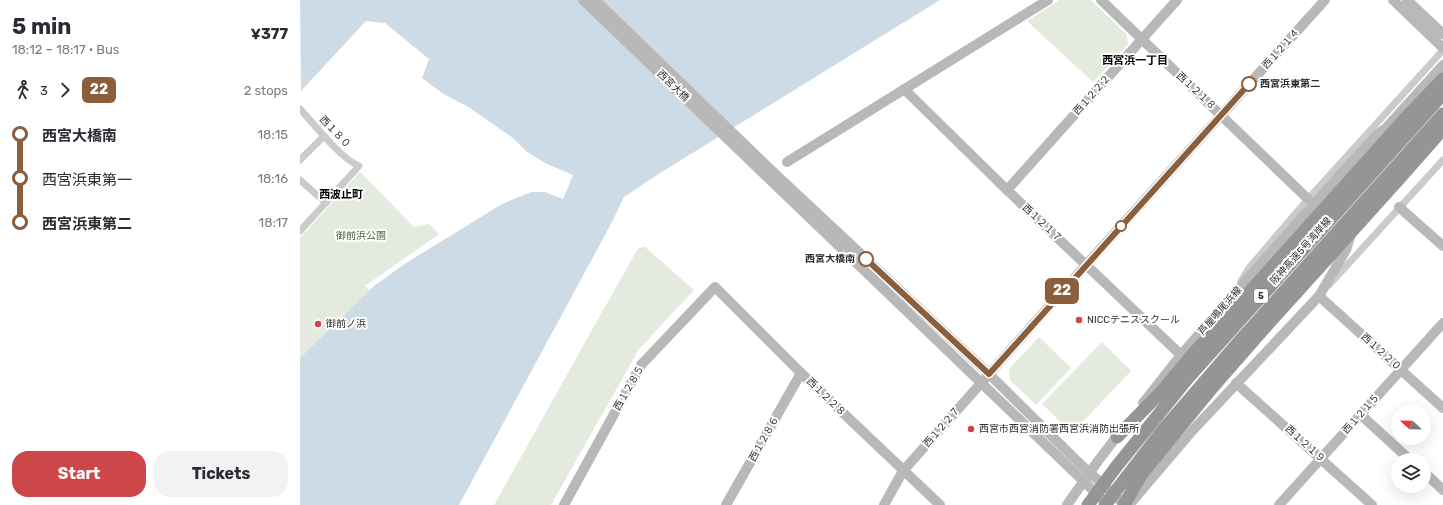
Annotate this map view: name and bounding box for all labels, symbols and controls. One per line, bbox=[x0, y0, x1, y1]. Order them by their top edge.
text: 5 min bbox=[12, 13, 72, 40]
text: ¥377 bbox=[251, 25, 288, 43]
street label: 西１２１４ bbox=[1260, 26, 1302, 72]
text: 18:12 – 18:17 · Bus bbox=[12, 42, 119, 57]
district label: 西宮浜一丁目 bbox=[1102, 54, 1168, 67]
street label: 西宮大橋 bbox=[654, 68, 692, 104]
street label: 西１２１８ bbox=[1174, 70, 1218, 112]
street label: 西１２２２ bbox=[1071, 72, 1113, 118]
marker: 西宮浜東第二 bbox=[1241, 76, 1257, 92]
place label: 西宮浜東第二 bbox=[1260, 78, 1320, 90]
icon: walk bbox=[12, 79, 34, 101]
icon: forward bbox=[54, 79, 76, 101]
text: 22 bbox=[90, 81, 108, 98]
text: 3 bbox=[40, 83, 48, 98]
text: 2 stops bbox=[244, 83, 288, 98]
street label: 西１８０ bbox=[317, 113, 353, 151]
text: 西宮大橋南 bbox=[42, 127, 117, 145]
text: 18:15 bbox=[258, 127, 288, 142]
text: 西宮浜東第一 bbox=[42, 171, 132, 189]
text: 18:16 bbox=[257, 171, 288, 186]
district label: 西波止町 bbox=[319, 188, 363, 201]
street label: 西１２１７ bbox=[1020, 202, 1064, 244]
text: 西宮浜東第二 bbox=[42, 215, 132, 233]
text: 18:17 bbox=[259, 215, 288, 230]
street label: 阪神高速5号湾岸線 bbox=[1268, 215, 1334, 287]
unlabelled marker bbox=[1115, 220, 1127, 232]
park label: 御前浜公園 bbox=[336, 230, 386, 242]
marker: 西宮大橋南 bbox=[858, 251, 874, 267]
place label: 西宮大橋南 bbox=[805, 253, 855, 265]
line badge: 22 bbox=[1044, 278, 1080, 304]
text: 22 bbox=[1053, 282, 1071, 299]
street label: 芦屋鳴尾浜線 bbox=[1196, 284, 1244, 338]
road number: 5 bbox=[1254, 289, 1268, 303]
place label: NICCテニススクール bbox=[1087, 314, 1180, 326]
marker: NICCテニススクール bbox=[1074, 315, 1084, 325]
place label: 御前ノ浜 bbox=[326, 318, 366, 330]
marker: 御前ノ浜 bbox=[313, 319, 323, 329]
street label: 西１２２０ bbox=[1358, 331, 1404, 373]
street label: 西１２８５ bbox=[611, 363, 647, 413]
street label: 西１２２８ bbox=[804, 375, 848, 419]
street label: 西１２１５ bbox=[1340, 391, 1382, 437]
street label: 西１２２７ bbox=[921, 404, 963, 450]
north arrow bbox=[1391, 405, 1431, 445]
map controls bbox=[1391, 405, 1431, 493]
street label: 西１２８６ bbox=[747, 414, 781, 464]
place label: 西宮市西宮消防署西宮浜消防出張所 bbox=[979, 423, 1139, 435]
street label: 西１２１９ bbox=[1282, 423, 1328, 465]
marker: 西宮市西宮消防署西宮浜消防出張所 bbox=[966, 424, 976, 434]
button: Start bbox=[12, 451, 146, 497]
button: Tickets bbox=[154, 451, 288, 497]
button: layers bbox=[1391, 453, 1431, 493]

